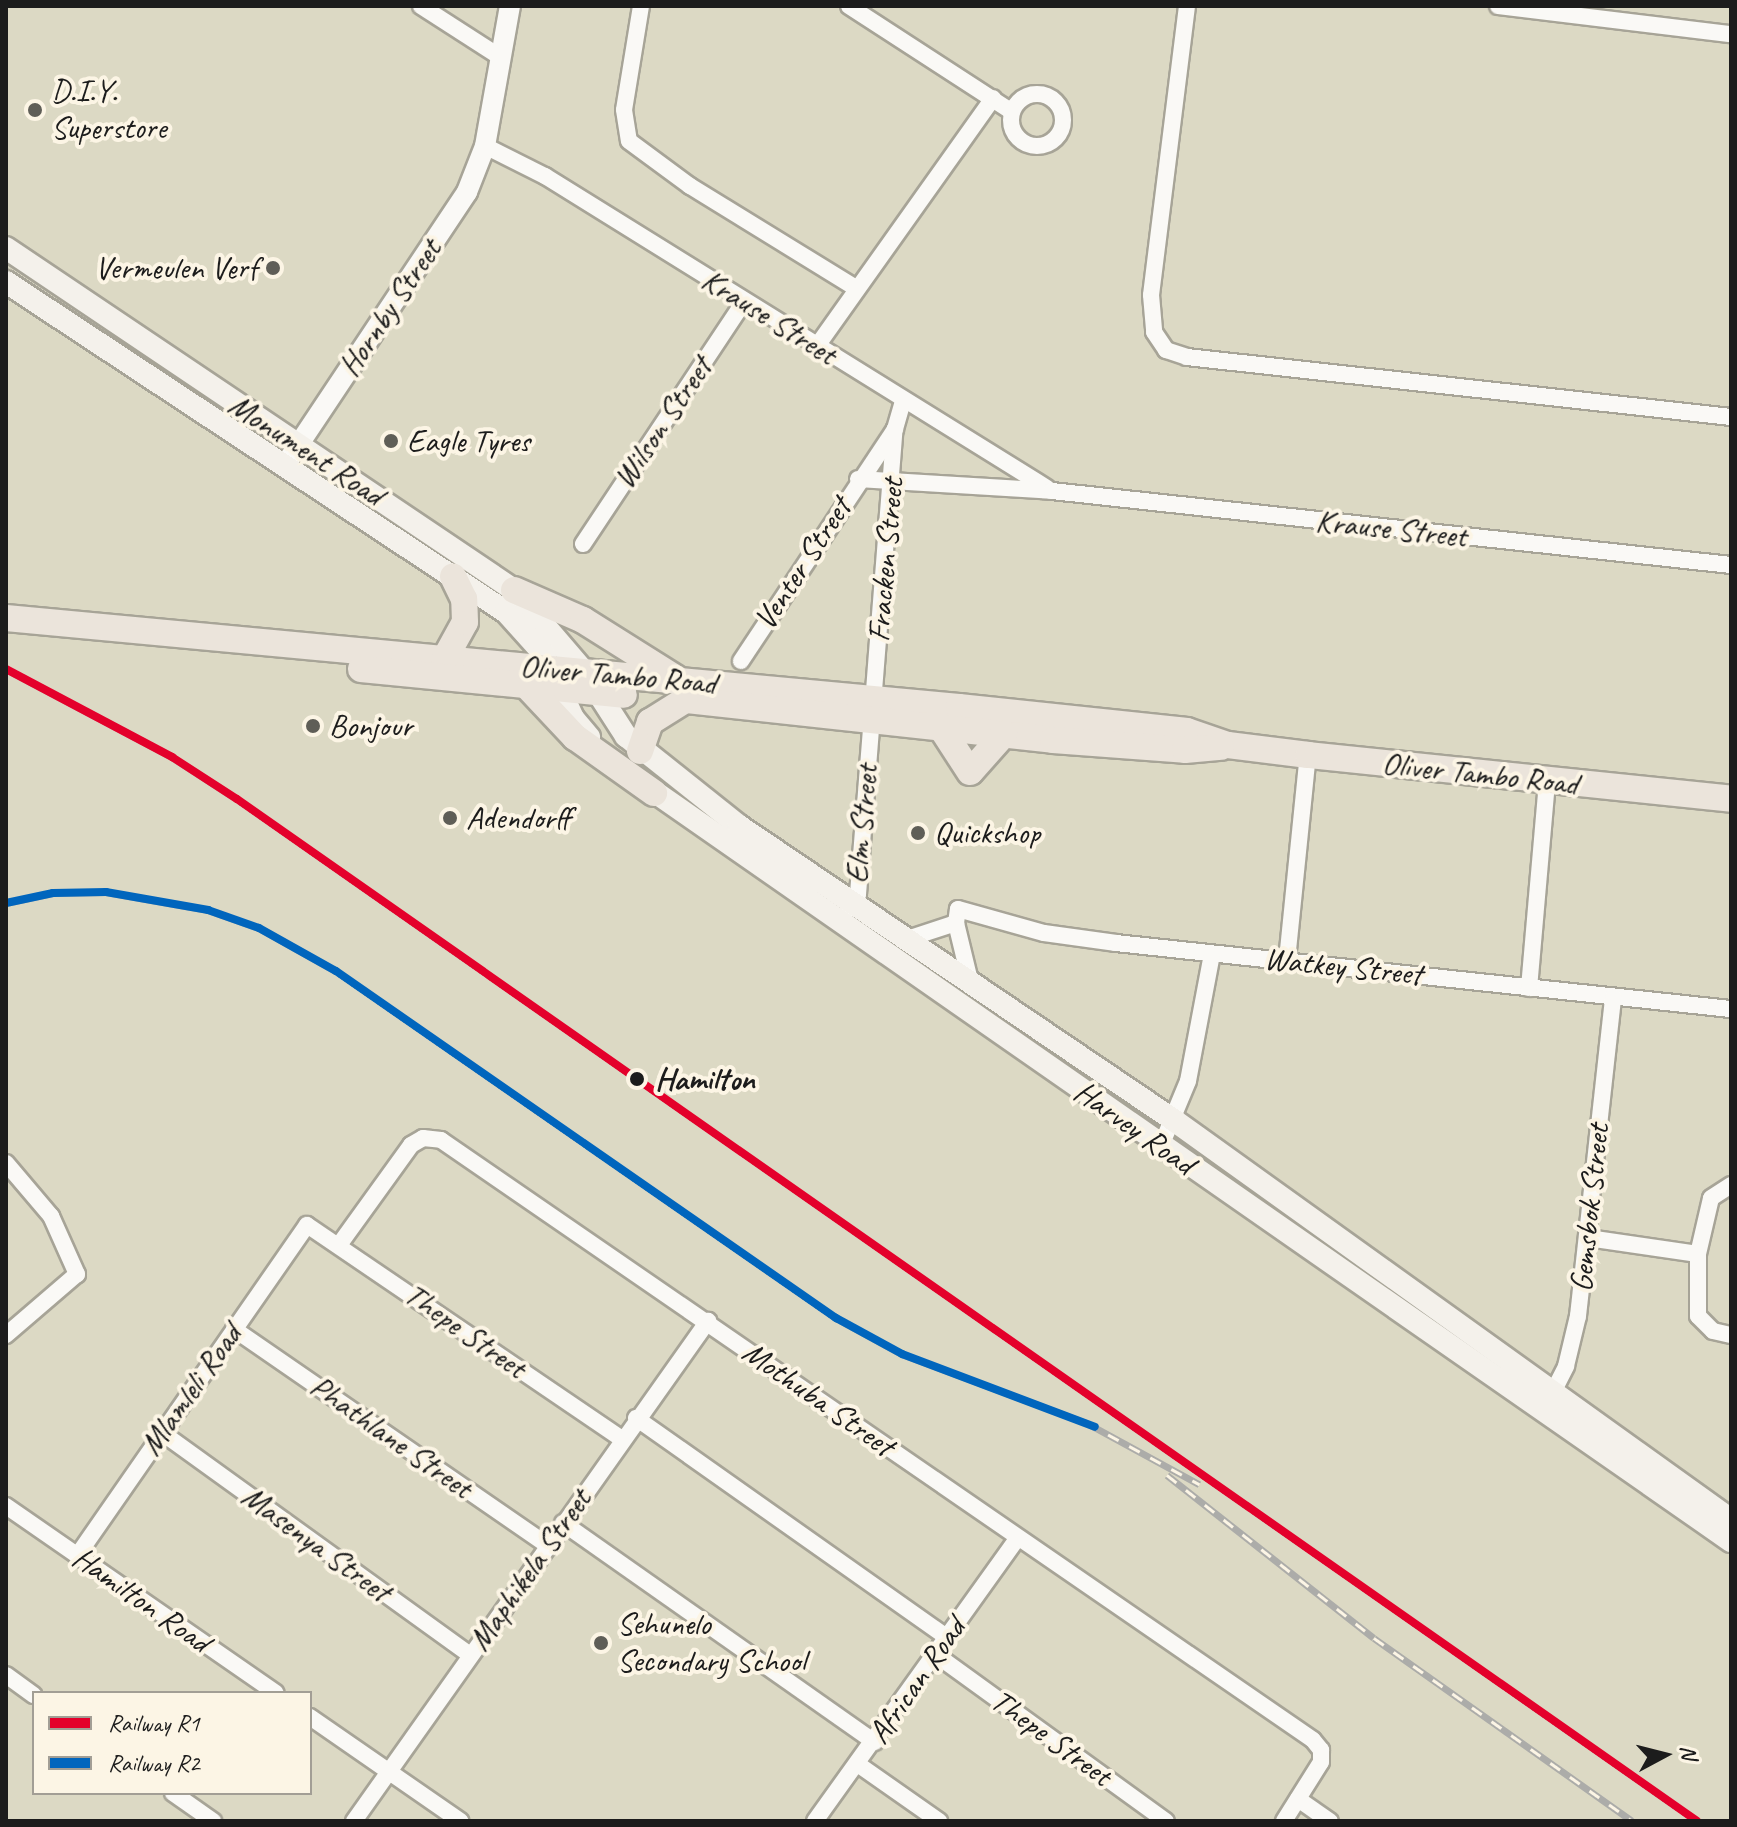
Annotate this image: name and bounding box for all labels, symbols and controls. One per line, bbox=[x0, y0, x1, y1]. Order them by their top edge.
place label: D.I.Y. Superstore bbox=[51, 73, 166, 148]
marker: D.I.Y. Superstore bbox=[26, 101, 44, 119]
street label: Hornby Street bbox=[330, 232, 450, 384]
place label: Vermeulen Verf bbox=[95, 249, 257, 287]
marker: Vermeulen Verf bbox=[264, 259, 282, 277]
street label: Krause Street bbox=[694, 260, 844, 374]
street label: Wilson Street bbox=[605, 350, 721, 496]
street label: Monument Road bbox=[221, 386, 391, 514]
place label: Eagle Tyres bbox=[407, 422, 530, 460]
marker: Eagle Tyres bbox=[382, 432, 400, 450]
street label: Fracken Street bbox=[860, 476, 912, 644]
street label: Venter Street bbox=[746, 491, 860, 637]
street label: Krause Street bbox=[1313, 502, 1469, 556]
street label: Oliver Tambo Road bbox=[518, 647, 718, 703]
place label: Bonjour bbox=[329, 707, 413, 745]
marker: Bonjour bbox=[304, 717, 322, 735]
street label: Oliver Tambo Road bbox=[1379, 745, 1581, 803]
street label: Elm Street bbox=[838, 763, 886, 885]
place label: Adendorff bbox=[466, 799, 571, 837]
marker: Adendorff bbox=[441, 809, 459, 827]
place label: Quickshop bbox=[934, 814, 1040, 852]
marker: Quickshop bbox=[909, 824, 927, 842]
street label: Watkey Street bbox=[1262, 940, 1424, 994]
place label: Hamilton bbox=[655, 1060, 755, 1098]
marker: Hamilton bbox=[626, 1068, 648, 1090]
street label: Harvey Road bbox=[1067, 1073, 1201, 1183]
street label: Gemsbok Street bbox=[1562, 1122, 1618, 1294]
street label: Thepe Street bbox=[396, 1275, 534, 1387]
street label: Mlamleli Road bbox=[132, 1317, 250, 1463]
street label: Mothuba Street bbox=[735, 1333, 901, 1465]
street label: Phathlane Street bbox=[302, 1367, 480, 1507]
street label: Masenya Street bbox=[234, 1477, 398, 1611]
street label: Maphikela Street bbox=[460, 1482, 600, 1658]
street label: Hamilton Road bbox=[65, 1539, 217, 1661]
place label: Sehunelo Secondary School bbox=[617, 1606, 804, 1681]
street label: African Road bbox=[860, 1611, 974, 1751]
marker: Sehunelo Secondary School bbox=[592, 1634, 610, 1652]
street label: Thepe Street bbox=[983, 1681, 1119, 1795]
legend bbox=[32, 1691, 312, 1795]
text: Railway R1 bbox=[108, 1708, 200, 1738]
north arrow bbox=[1625, 1715, 1705, 1795]
text: N bbox=[1674, 1744, 1704, 1761]
text: Railway R2 bbox=[108, 1748, 200, 1778]

